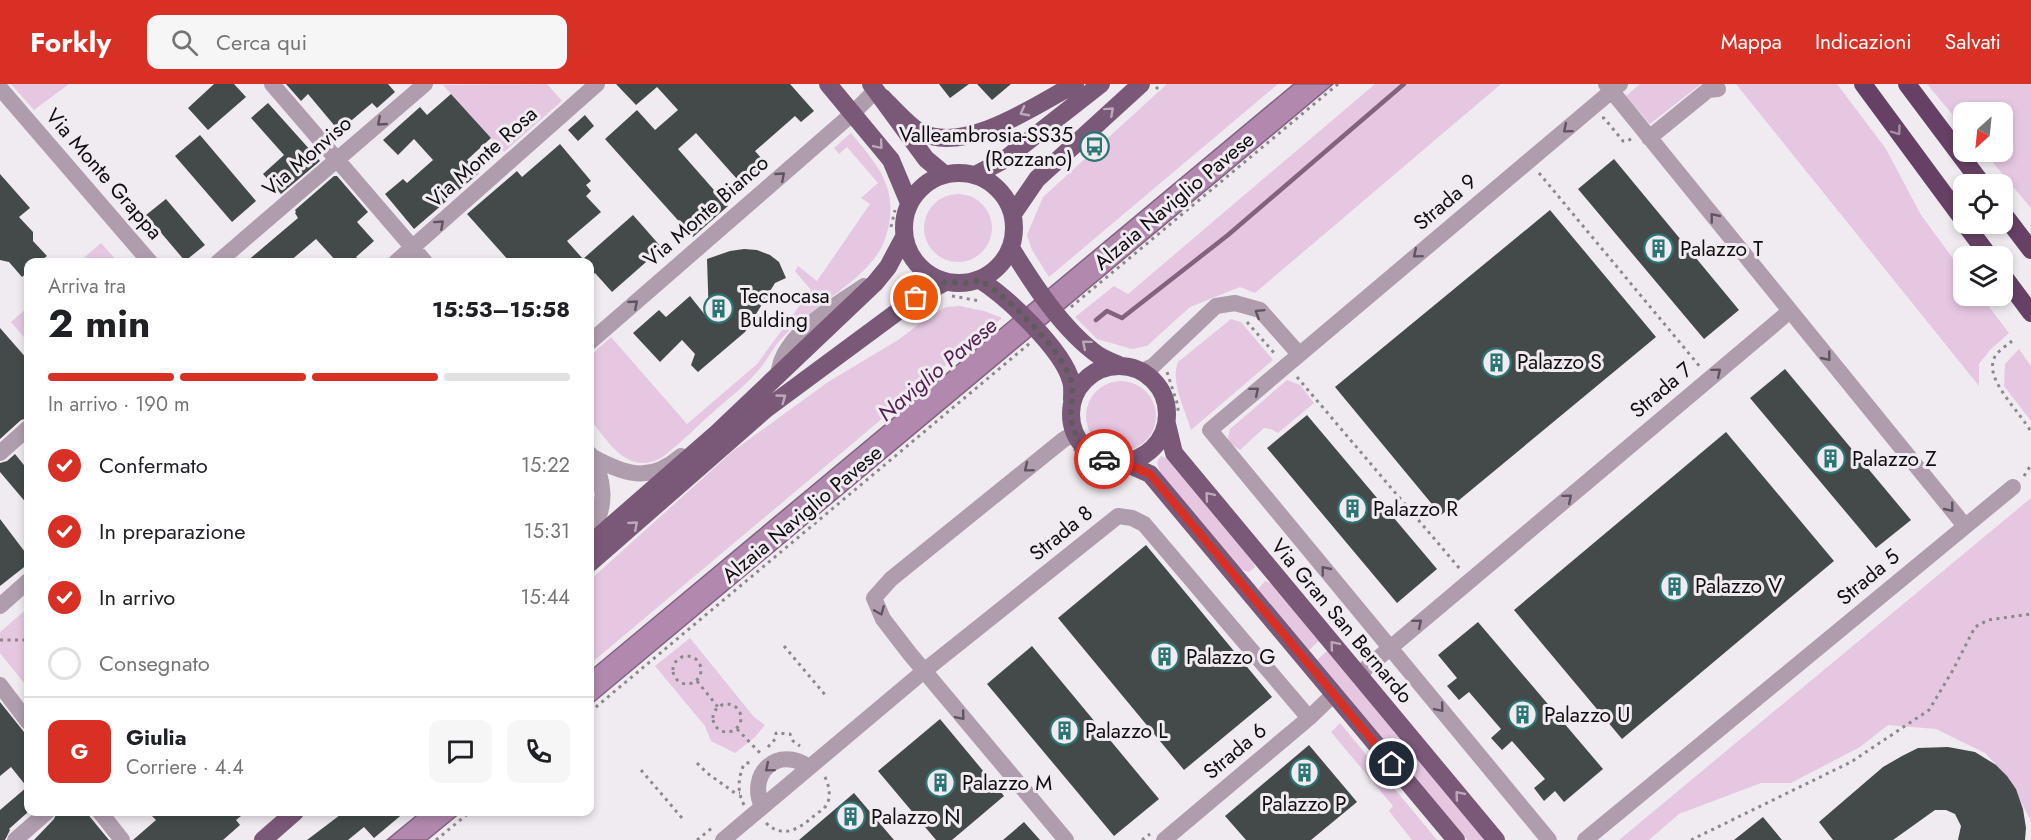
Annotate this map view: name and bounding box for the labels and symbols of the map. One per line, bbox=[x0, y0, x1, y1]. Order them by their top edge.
street label: Via Monte Rosa bbox=[420, 99, 544, 215]
street label: Via Monte Grappa bbox=[39, 102, 169, 246]
north arrow bbox=[1953, 102, 2013, 162]
one-way arrow bbox=[1019, 104, 1030, 116]
one-way arrow bbox=[1103, 107, 1114, 118]
street label: Via Monviso bbox=[256, 109, 358, 203]
one-way arrow bbox=[377, 115, 388, 126]
place label: Valleambrosia-SS35 (Rozzano) bbox=[899, 120, 1073, 174]
one-way arrow bbox=[1563, 122, 1574, 133]
street label: Alzaia Naviglio Pavese bbox=[1087, 125, 1261, 277]
one-way arrow bbox=[1890, 125, 1901, 136]
bus stop icon: Valleambrosia-SS35 (Rozzano) bbox=[1078, 131, 1110, 163]
one-way arrow bbox=[872, 138, 883, 149]
street label: Via Monte Bianco bbox=[637, 148, 775, 274]
street label: Strada 9 bbox=[1407, 167, 1483, 237]
one-way arrow bbox=[774, 172, 785, 183]
one-way arrow bbox=[1710, 213, 1721, 224]
one-way arrow bbox=[433, 220, 444, 231]
building icon: Palazzo T bbox=[1643, 233, 1675, 265]
place label: Palazzo T bbox=[1680, 234, 1763, 264]
one-way arrow bbox=[1413, 247, 1424, 258]
pin bbox=[890, 272, 941, 323]
place label: Tecnocasa Bulding bbox=[740, 281, 830, 335]
building icon: Tecnocasa Bulding bbox=[703, 292, 735, 324]
one-way arrow bbox=[627, 300, 638, 311]
water label: Naviglio Pavese bbox=[870, 309, 1004, 429]
one-way arrow bbox=[1254, 309, 1265, 320]
one-way arrow bbox=[1082, 340, 1093, 351]
building icon: Palazzo S bbox=[1480, 346, 1512, 378]
place label: Palazzo S bbox=[1517, 347, 1602, 377]
one-way arrow bbox=[1820, 350, 1831, 361]
street label: Strada 7 bbox=[1623, 355, 1699, 425]
one-way arrow bbox=[1710, 368, 1721, 379]
one-way arrow bbox=[1248, 388, 1259, 399]
one-way arrow bbox=[775, 394, 786, 405]
courier bbox=[1074, 429, 1134, 489]
street label: Alzaia Naviglio Pavese bbox=[715, 438, 889, 590]
building icon: Palazzo Z bbox=[1815, 443, 1847, 475]
place label: Palazzo Z bbox=[1852, 444, 1937, 474]
one-way arrow bbox=[1024, 461, 1035, 472]
one-way arrow bbox=[1205, 492, 1216, 503]
building icon: Palazzo R bbox=[1336, 493, 1368, 525]
place label: Palazzo R bbox=[1373, 494, 1458, 524]
one-way arrow bbox=[1561, 494, 1572, 505]
street label: Strada 8 bbox=[1023, 498, 1099, 568]
one-way arrow bbox=[1943, 501, 1954, 512]
one-way arrow bbox=[627, 521, 637, 532]
street label: Via Gran San Bernardo bbox=[1264, 532, 1420, 710]
street label: Strada 5 bbox=[1830, 542, 1906, 612]
one-way arrow bbox=[1322, 565, 1333, 576]
building icon: Palazzo V bbox=[1658, 570, 1690, 602]
place label: Palazzo V bbox=[1695, 571, 1782, 601]
one-way arrow bbox=[873, 605, 885, 616]
one-way arrow bbox=[1411, 619, 1422, 630]
building icon: Palazzo G bbox=[1149, 641, 1181, 673]
one-way arrow bbox=[1330, 641, 1341, 652]
place label: Palazzo G bbox=[1186, 642, 1276, 672]
building icon: Palazzo U bbox=[1507, 699, 1539, 731]
place label: Palazzo U bbox=[1544, 700, 1630, 730]
one-way arrow bbox=[1433, 702, 1444, 713]
one-way arrow bbox=[954, 709, 965, 720]
building icon: Palazzo L bbox=[1048, 715, 1080, 747]
place label: Palazzo L bbox=[1085, 716, 1168, 746]
street label: Strada 6 bbox=[1197, 716, 1273, 786]
pin bbox=[1366, 738, 1417, 789]
building icon: Palazzo P bbox=[1288, 757, 1320, 789]
one-way arrow bbox=[765, 760, 776, 771]
building icon: Palazzo M bbox=[925, 767, 957, 799]
place label: Palazzo M bbox=[962, 768, 1052, 798]
place label: Palazzo P bbox=[1262, 789, 1346, 819]
one-way arrow bbox=[1455, 791, 1466, 802]
building icon: Palazzo N bbox=[834, 801, 866, 833]
place label: Palazzo N bbox=[871, 802, 961, 832]

